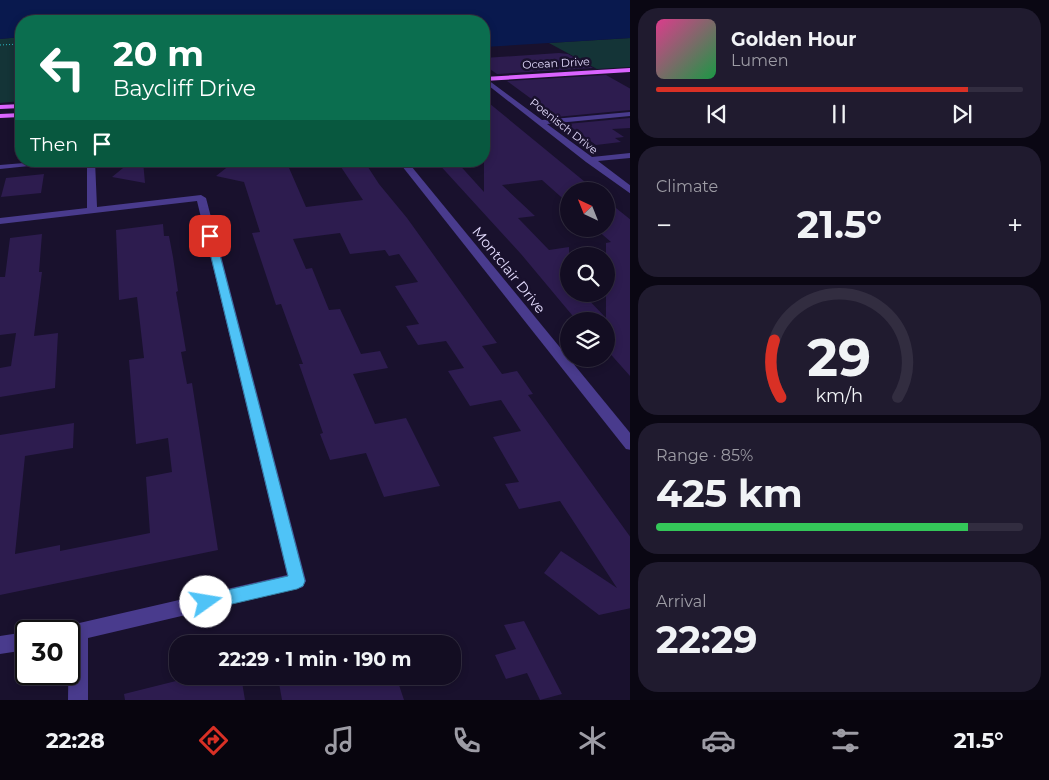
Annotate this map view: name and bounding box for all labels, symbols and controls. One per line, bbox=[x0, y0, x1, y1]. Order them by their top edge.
text: Golden Hour bbox=[731, 28, 857, 51]
text: 20 m bbox=[113, 32, 204, 75]
icon: left bbox=[30, 35, 95, 100]
text: Lumen bbox=[731, 51, 789, 70]
street label: Ocean Drive bbox=[522, 54, 590, 72]
text: Baycliff Drive bbox=[113, 75, 256, 102]
street label: Poenisch Drive bbox=[527, 95, 601, 157]
icon: previous bbox=[703, 100, 731, 128]
icon: pause bbox=[825, 100, 853, 128]
icon: next bbox=[948, 100, 976, 128]
icon: arrive bbox=[88, 130, 116, 158]
text: Then bbox=[30, 133, 78, 156]
text: Climate bbox=[656, 177, 718, 196]
north arrow bbox=[560, 182, 615, 238]
map controls bbox=[560, 182, 615, 367]
text: 21.5° bbox=[797, 201, 882, 248]
text: − bbox=[656, 208, 672, 242]
text: + bbox=[1007, 208, 1023, 242]
pin bbox=[189, 215, 231, 257]
icon: arrive bbox=[196, 222, 224, 250]
street label: Montclair Drive bbox=[468, 223, 550, 317]
button: search bbox=[560, 247, 615, 302]
button: layers bbox=[560, 312, 615, 367]
text: 29 bbox=[808, 326, 871, 389]
text: km/h bbox=[816, 385, 863, 406]
text: Range · 85% bbox=[656, 446, 753, 465]
text: 425 km bbox=[656, 470, 803, 517]
position arrow bbox=[179, 575, 231, 627]
text: Arrival bbox=[656, 592, 706, 611]
text: 22:29 bbox=[656, 616, 757, 663]
speed limit sign: 30 bbox=[15, 620, 80, 685]
text: 22:29 · 1 min · 190 m bbox=[218, 648, 412, 671]
icon: directions bbox=[196, 723, 231, 758]
icon: music bbox=[322, 723, 357, 758]
icon: phone bbox=[449, 723, 484, 758]
icon: climate bbox=[575, 723, 610, 758]
icon: car bbox=[701, 723, 736, 758]
icon: filters bbox=[828, 723, 863, 758]
text: 22:28 bbox=[46, 727, 105, 754]
text: 21.5° bbox=[954, 727, 1003, 754]

